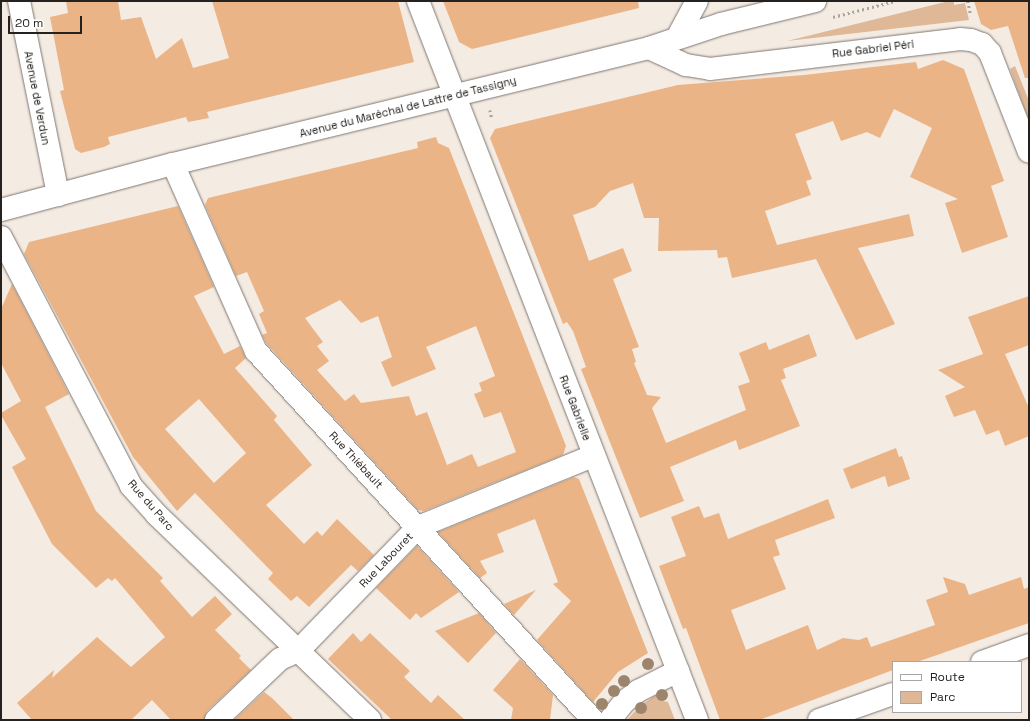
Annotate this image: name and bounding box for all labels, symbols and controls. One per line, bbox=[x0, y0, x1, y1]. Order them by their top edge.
scale bar bbox=[10, 8, 84, 34]
text: 20 m bbox=[15, 15, 43, 31]
street label: Rue Gabriel Péri bbox=[831, 37, 915, 61]
street label: Avenue de Verdun bbox=[21, 50, 53, 146]
street label: Avenue du Maréchal de Lattre de Tassigny bbox=[298, 74, 518, 140]
street label: Rue Gabrielle bbox=[556, 373, 594, 443]
street label: Rue Thiébault bbox=[326, 429, 386, 491]
street label: Rue du Parc bbox=[125, 477, 177, 533]
street label: Rue Labouret bbox=[357, 530, 415, 590]
legend bbox=[892, 661, 1022, 713]
text: Route bbox=[930, 669, 965, 685]
text: Parc bbox=[930, 689, 955, 705]

